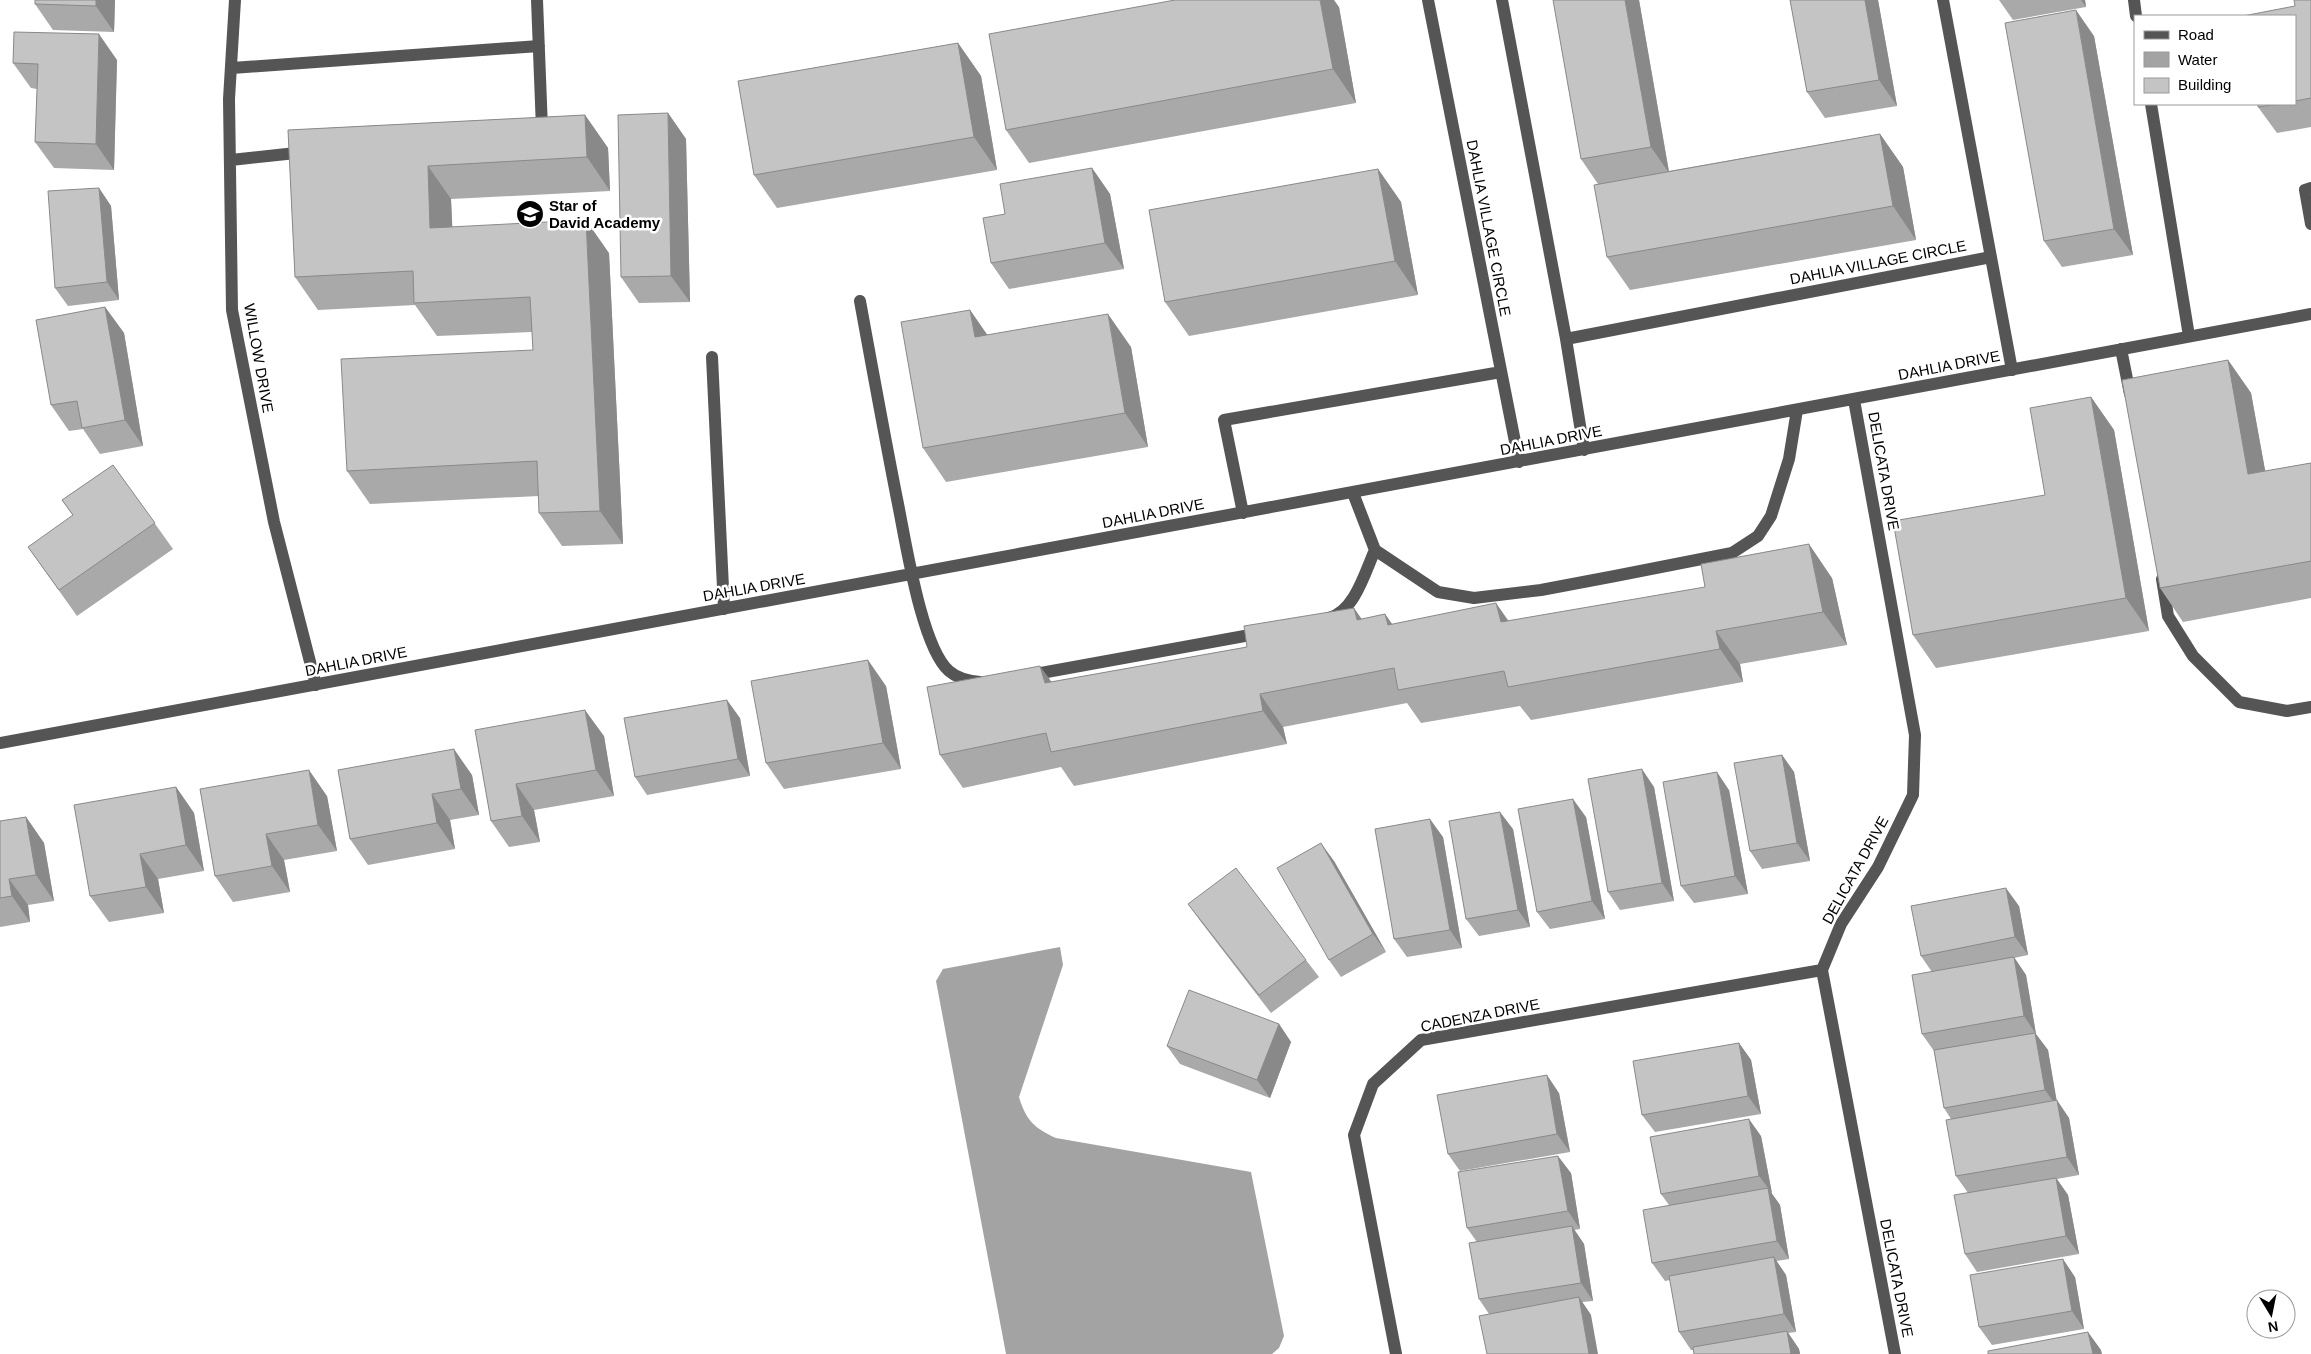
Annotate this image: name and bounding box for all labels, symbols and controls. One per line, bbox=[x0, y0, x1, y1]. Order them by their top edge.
legend bbox=[2134, 15, 2296, 105]
text: Road bbox=[2178, 26, 2214, 43]
text: Water bbox=[2178, 51, 2217, 68]
text: Building bbox=[2178, 76, 2231, 93]
street label: DAHLIA VILLAGE CIRCLE bbox=[1464, 138, 1514, 318]
place label: Star of David Academy bbox=[549, 197, 661, 231]
school or university icon: Star of David Academy bbox=[515, 199, 545, 229]
street label: DAHLIA VILLAGE CIRCLE bbox=[1788, 237, 1968, 287]
street label: WILLOW DRIVE bbox=[241, 302, 277, 414]
street label: DAHLIA DRIVE bbox=[1897, 347, 2001, 383]
street label: DELICATA DRIVE bbox=[1865, 410, 1903, 532]
street label: DAHLIA DRIVE bbox=[1499, 422, 1603, 458]
street label: DAHLIA DRIVE bbox=[1101, 495, 1205, 531]
street label: DAHLIA DRIVE bbox=[702, 570, 806, 604]
street label: DAHLIA DRIVE bbox=[304, 643, 408, 679]
street label: DELICATA DRIVE bbox=[1818, 813, 1892, 927]
street label: CADENZA DRIVE bbox=[1419, 995, 1541, 1035]
street label: DELICATA DRIVE bbox=[1877, 1217, 1917, 1339]
north arrow bbox=[2246, 1289, 2296, 1339]
text: N bbox=[2267, 1318, 2280, 1336]

